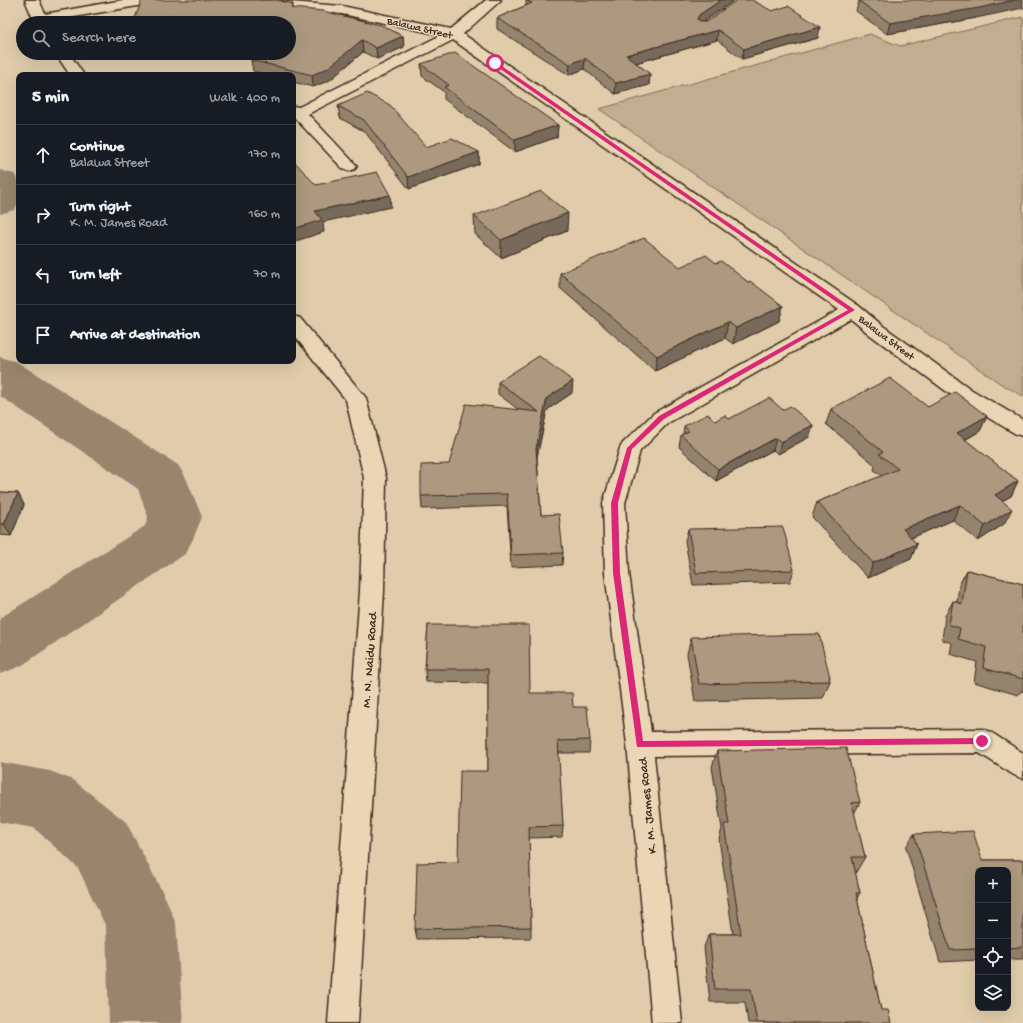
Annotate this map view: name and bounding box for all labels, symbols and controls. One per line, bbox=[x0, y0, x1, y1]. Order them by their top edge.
street label: Balawa Street bbox=[385, 15, 455, 43]
search box bbox=[16, 16, 296, 60]
icon: search bbox=[30, 27, 52, 49]
text: Search here bbox=[62, 29, 136, 47]
route start bbox=[486, 54, 504, 72]
text: 5 min bbox=[32, 88, 69, 108]
text: Walk · 400 m bbox=[210, 91, 280, 106]
text: Continue bbox=[70, 138, 124, 156]
icon: ahead bbox=[32, 144, 54, 166]
text: 170 m bbox=[248, 147, 280, 162]
text: Balawa Street bbox=[70, 156, 149, 171]
text: Turn right bbox=[70, 198, 130, 216]
icon: right bbox=[32, 204, 54, 226]
text: 160 m bbox=[248, 207, 280, 222]
text: K. M. James Road bbox=[70, 216, 167, 231]
icon: left bbox=[32, 264, 54, 286]
text: Turn left bbox=[70, 266, 121, 284]
text: 70 m bbox=[254, 267, 280, 282]
street label: Balawa Street bbox=[855, 313, 917, 364]
icon: arrive bbox=[32, 324, 54, 346]
text: Arrive at destination bbox=[70, 326, 200, 344]
street label: M. N. Naidu Road bbox=[360, 611, 381, 708]
route end bbox=[973, 732, 991, 750]
street label: K. M. James Road bbox=[636, 755, 661, 855]
map controls bbox=[975, 867, 1011, 1011]
button: + bbox=[975, 867, 1011, 903]
button: − bbox=[975, 903, 1011, 939]
button: locate bbox=[975, 939, 1011, 975]
button: layers bbox=[975, 975, 1011, 1011]

